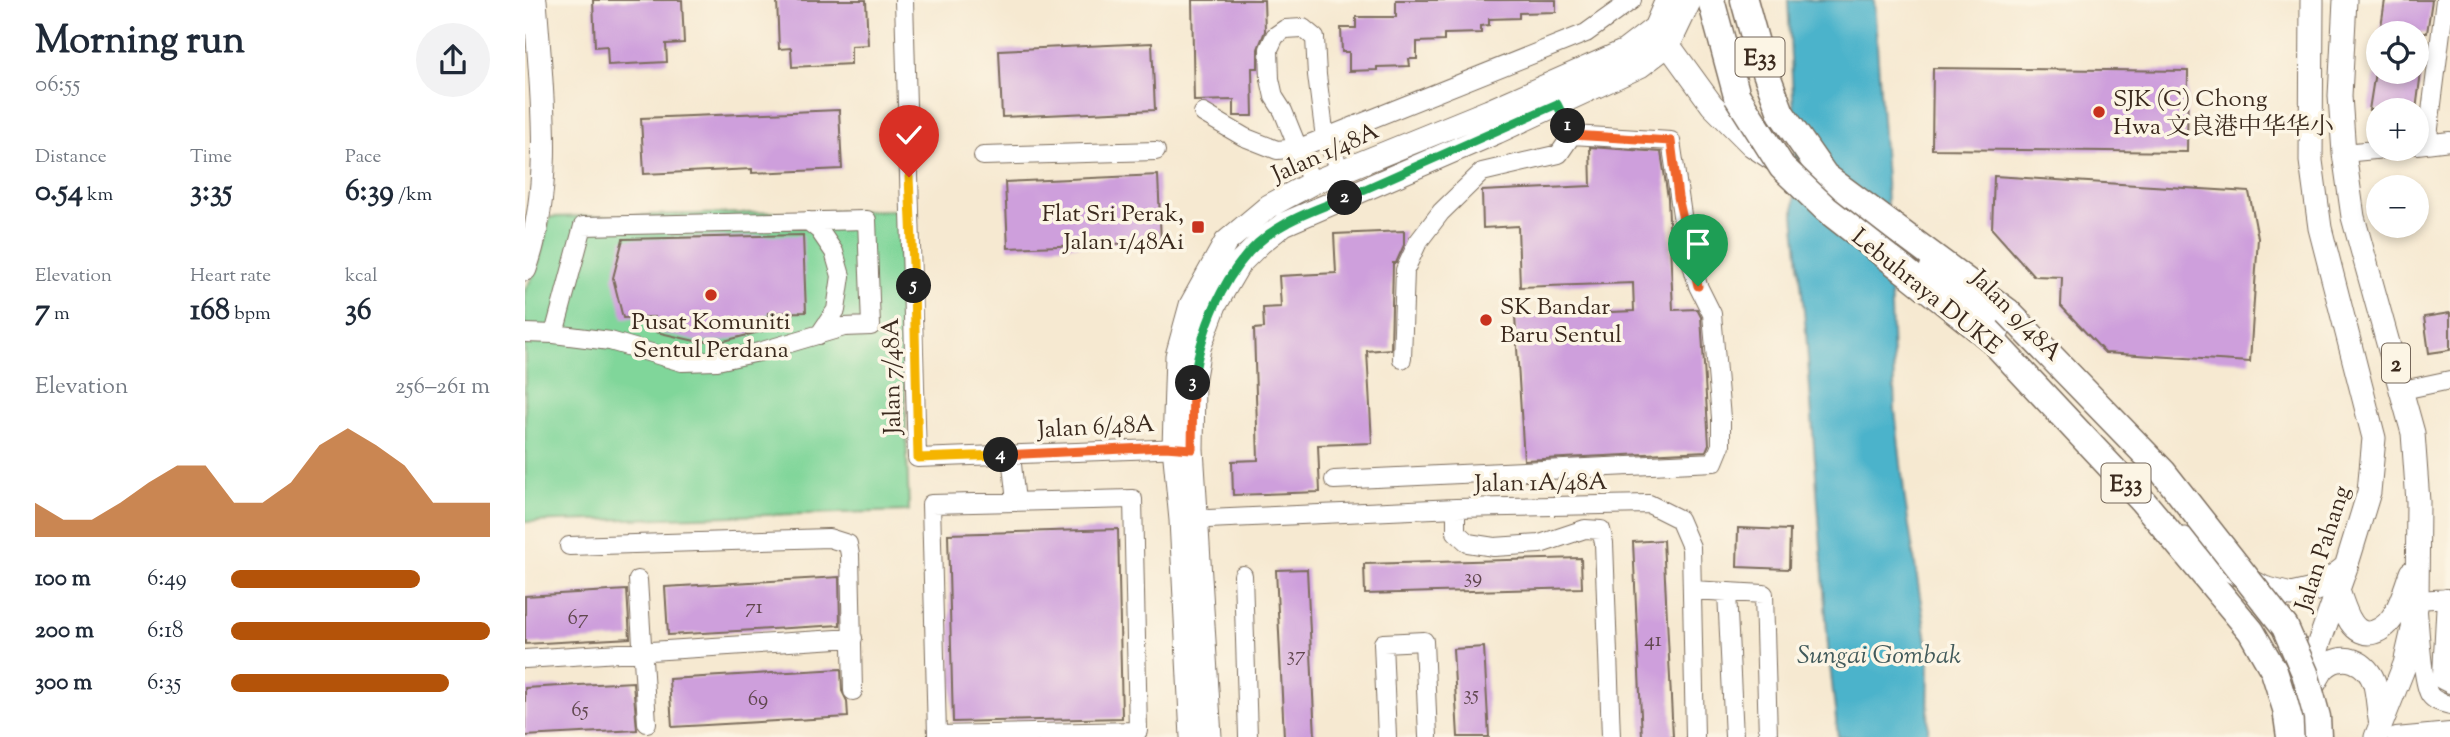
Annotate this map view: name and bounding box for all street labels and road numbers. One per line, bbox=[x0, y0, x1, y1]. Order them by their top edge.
road number: E33 bbox=[1735, 38, 1785, 76]
street label: Jalan 1/48A bbox=[1265, 115, 1385, 193]
street label: Lebuhraya DUKE bbox=[1843, 221, 2009, 364]
street label: Jalan 9/48A bbox=[1961, 262, 2069, 370]
street label: Jalan 7/48A bbox=[875, 317, 911, 437]
road number: 2 bbox=[2382, 344, 2410, 382]
street label: Jalan 6/48A bbox=[1035, 408, 1156, 448]
road number: E33 bbox=[2101, 463, 2151, 503]
street label: Jalan 1A/48A bbox=[1472, 466, 1608, 502]
street label: Jalan Pahang bbox=[2287, 481, 2360, 618]

